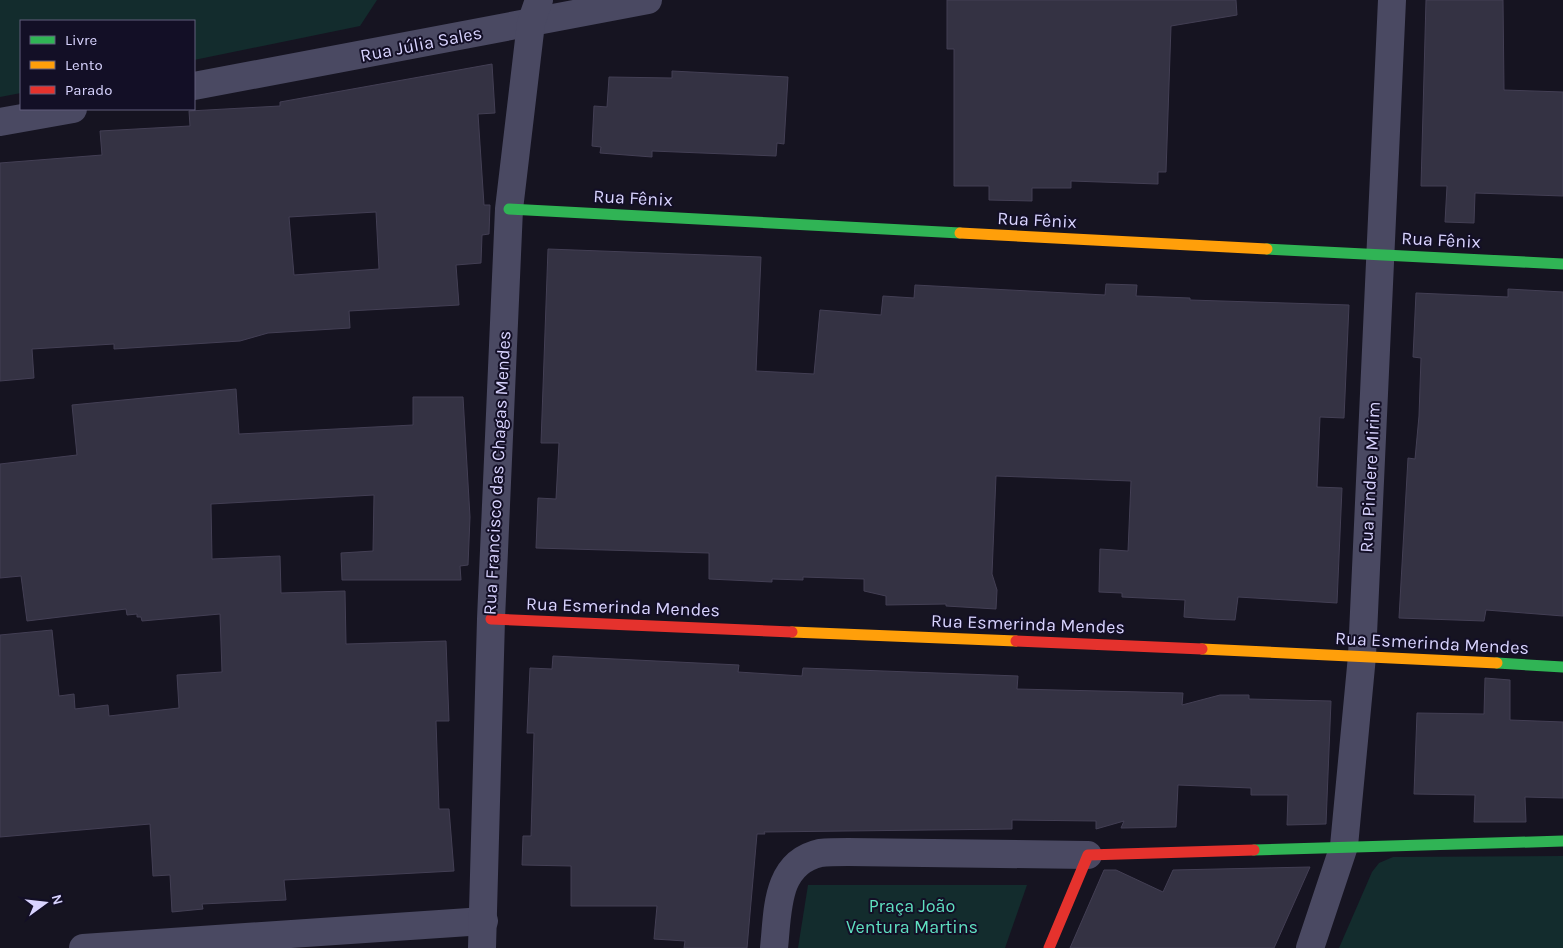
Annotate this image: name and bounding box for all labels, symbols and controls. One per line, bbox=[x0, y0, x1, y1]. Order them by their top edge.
legend bbox=[20, 20, 195, 110]
street label: Rua Júlia Sales bbox=[358, 21, 484, 67]
text: Livre bbox=[65, 31, 97, 49]
text: Lento bbox=[65, 56, 103, 74]
text: Parado bbox=[65, 81, 112, 99]
street label: Rua Fênix bbox=[593, 185, 673, 211]
street label: Rua Fênix bbox=[997, 207, 1077, 233]
street label: Rua Fênix bbox=[1401, 227, 1481, 253]
street label: Rua Francisco das Chagas Mendes bbox=[479, 330, 515, 616]
street label: Rua Pindere Mirim bbox=[1355, 401, 1385, 553]
street label: Rua Esmerinda Mendes bbox=[526, 593, 720, 621]
street label: Rua Esmerinda Mendes bbox=[931, 610, 1125, 638]
street label: Rua Esmerinda Mendes bbox=[1335, 627, 1529, 659]
north arrow bbox=[20, 878, 70, 928]
text: N bbox=[48, 893, 67, 907]
park label: Praça João Ventura Martins bbox=[846, 895, 978, 938]

